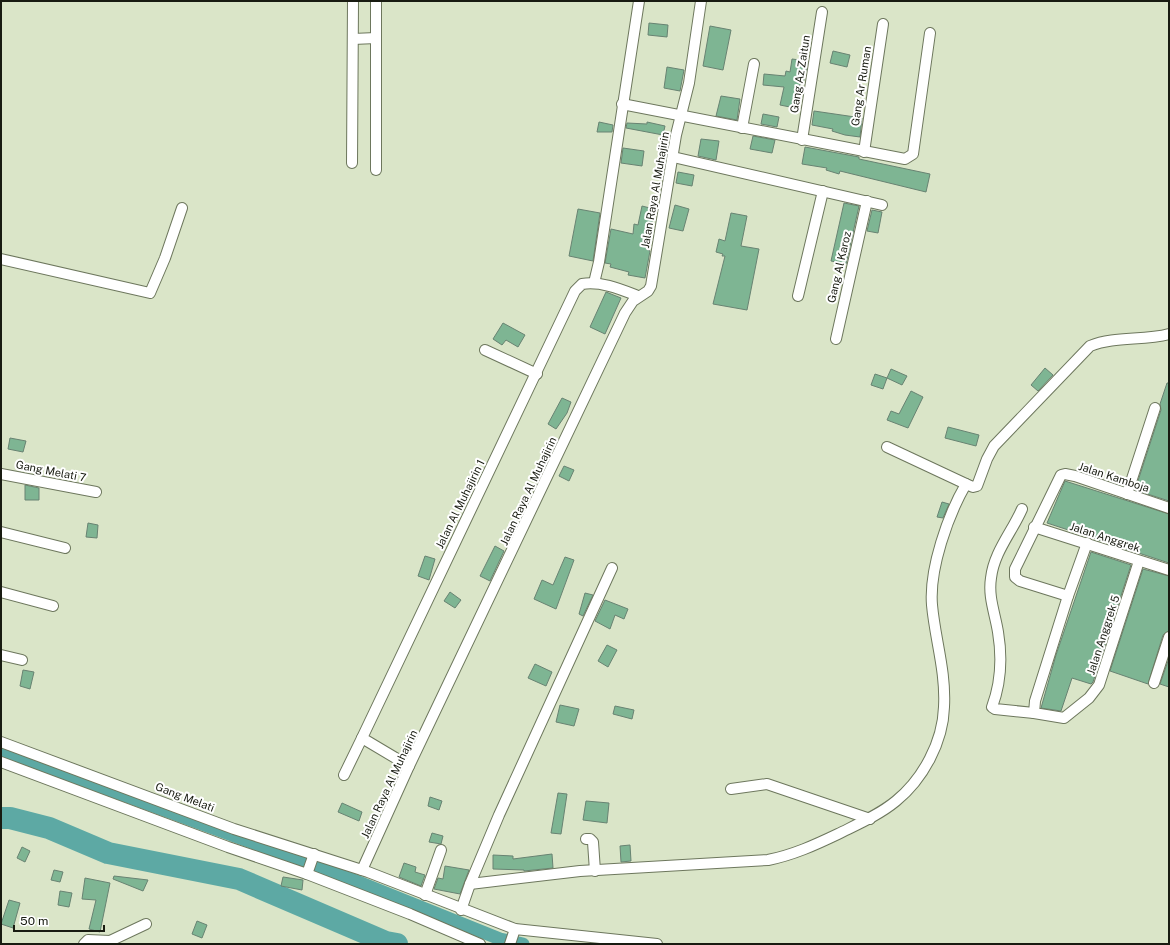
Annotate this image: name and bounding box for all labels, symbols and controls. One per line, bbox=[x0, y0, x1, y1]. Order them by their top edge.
street label: Gang Az Zaitun bbox=[788, 34, 812, 114]
street label: Gang Ar Ruman bbox=[849, 45, 873, 127]
street label: Jalan Raya Al Muhajirin bbox=[639, 131, 671, 249]
street label: Gang Al Karoz bbox=[825, 230, 853, 304]
street label: Jalan Raya Al Muhajirin bbox=[498, 435, 558, 547]
street label: Gang Melati 7 bbox=[15, 458, 88, 484]
street label: Jalan Al Muhajirin 1 bbox=[433, 458, 487, 550]
street label: Jalan Kamboja bbox=[1077, 460, 1151, 494]
street label: Jalan Anggrek bbox=[1068, 520, 1142, 554]
street label: Jalan Anggrek 5 bbox=[1085, 594, 1121, 676]
street label: Jalan Raya Al Muhajirin bbox=[359, 728, 419, 840]
street label: Gang Melati bbox=[154, 780, 216, 814]
scale bar bbox=[14, 907, 104, 933]
text: 50 m bbox=[20, 914, 48, 928]

